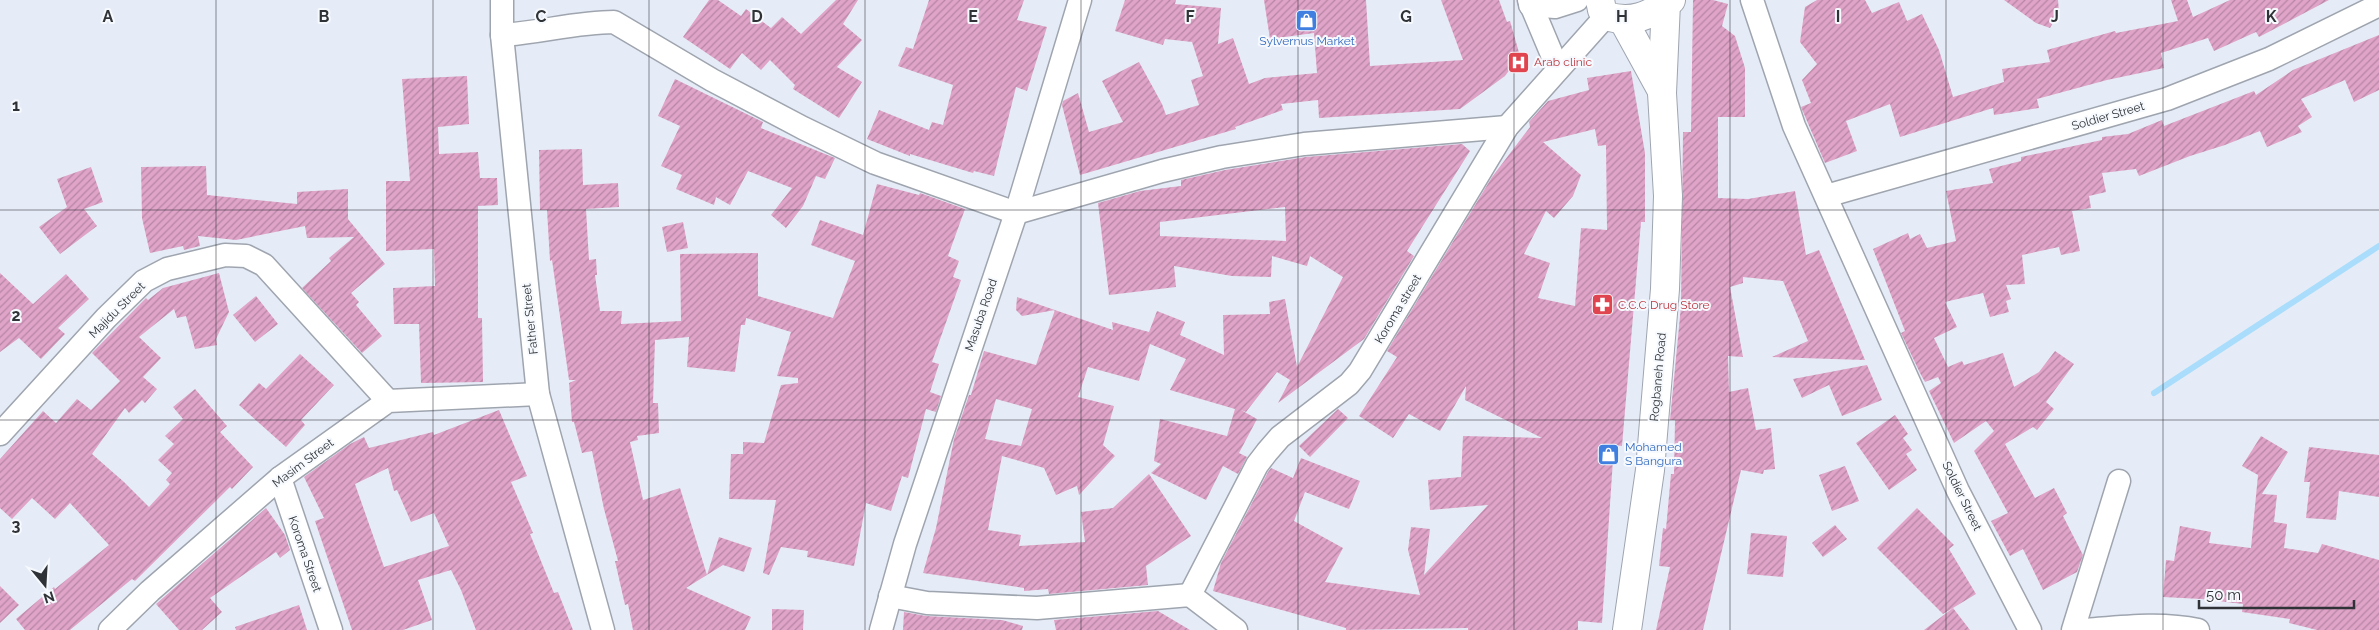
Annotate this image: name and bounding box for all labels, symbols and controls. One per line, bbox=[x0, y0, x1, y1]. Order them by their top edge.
text: A bbox=[103, 7, 114, 26]
text: B bbox=[319, 7, 330, 26]
text: C bbox=[536, 7, 547, 26]
text: D bbox=[751, 7, 763, 26]
text: E bbox=[968, 7, 978, 26]
text: F bbox=[1185, 7, 1195, 26]
text: G bbox=[1400, 7, 1412, 26]
text: H bbox=[1616, 7, 1628, 26]
text: I bbox=[1836, 7, 1840, 26]
text: J bbox=[2051, 7, 2059, 26]
text: K bbox=[2266, 7, 2277, 26]
shop icon: Sylvernus Market bbox=[1295, 8, 1319, 32]
place label: Sylvernus Market bbox=[1259, 34, 1355, 48]
hospital icon: Arab clinic bbox=[1506, 50, 1530, 74]
place label: Arab clinic bbox=[1534, 55, 1592, 69]
text: 1 bbox=[12, 96, 20, 115]
street label: Soldier Street bbox=[2070, 99, 2146, 133]
street label: Koroma street bbox=[1372, 272, 1424, 346]
street label: Masuba Road bbox=[962, 277, 1000, 353]
street label: Majidu Street bbox=[86, 279, 148, 341]
street label: Father Street bbox=[519, 283, 541, 355]
pharmacy icon: C.C.C Drug Store bbox=[1590, 293, 1614, 317]
place label: C.C.C Drug Store bbox=[1618, 298, 1710, 312]
text: 2 bbox=[11, 306, 21, 325]
street label: Rogbaneh Road bbox=[1647, 332, 1669, 422]
street label: Masim Street bbox=[270, 436, 336, 490]
place label: Mohamed S Bangura bbox=[1625, 440, 1682, 468]
shop icon: Mohamed S Bangura bbox=[1597, 442, 1621, 466]
street label: Soldier Street bbox=[1939, 459, 1985, 533]
street label: Koroma Street bbox=[285, 514, 325, 594]
text: 3 bbox=[12, 516, 21, 535]
north arrow bbox=[20, 560, 70, 610]
scale bar bbox=[2199, 578, 2354, 610]
text: 50 m bbox=[2206, 586, 2241, 604]
text: N bbox=[41, 588, 57, 607]

